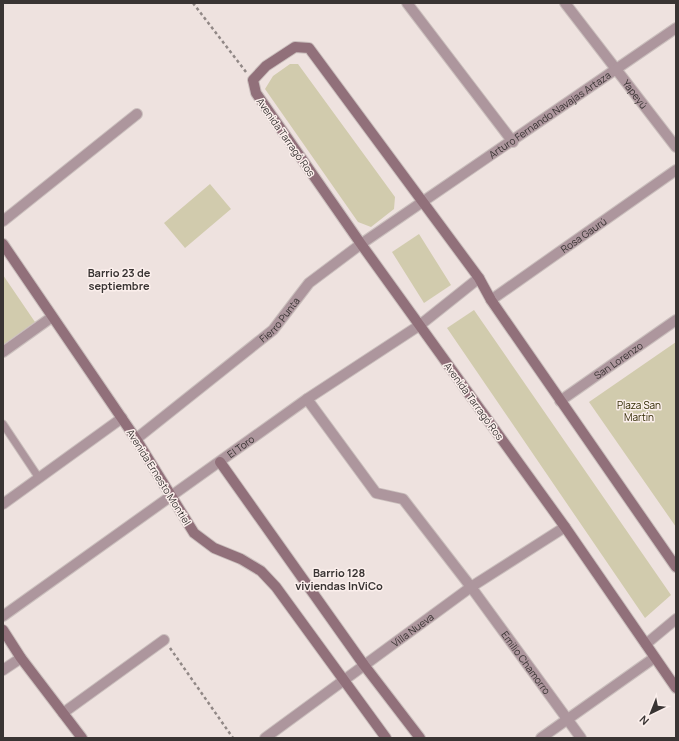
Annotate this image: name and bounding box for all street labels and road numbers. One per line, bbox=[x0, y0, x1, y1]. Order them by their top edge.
street label: Arturo Fernando Navajas Artaza bbox=[486, 68, 613, 161]
street label: Yapeyú bbox=[620, 77, 651, 112]
street label: Avenida Tarragó Ros bbox=[254, 95, 318, 179]
street label: Rosa Gaurú bbox=[558, 214, 609, 256]
street label: Fierro Punta bbox=[256, 294, 303, 345]
street label: San Lorenzo bbox=[591, 338, 646, 382]
street label: Avenida Tarragó Ros bbox=[441, 359, 507, 443]
street label: Avenida Ernesto Montiel bbox=[124, 426, 194, 528]
street label: El Toro bbox=[224, 432, 257, 461]
street label: Villa Nueva bbox=[389, 610, 437, 650]
street label: Emilio Chamorro bbox=[498, 628, 554, 697]

